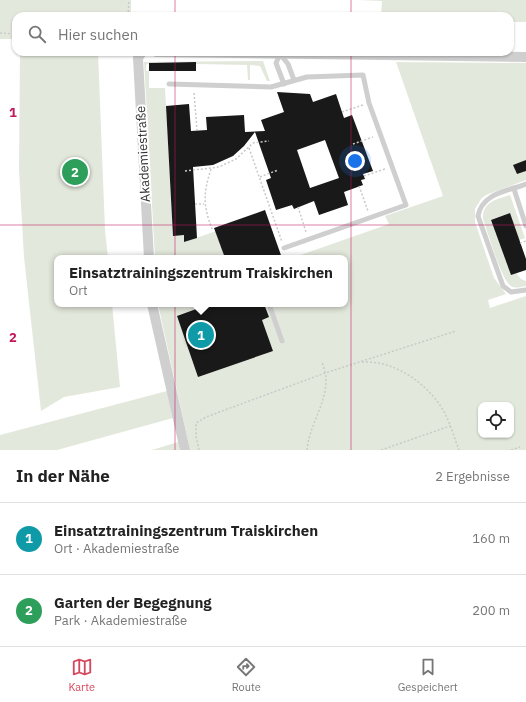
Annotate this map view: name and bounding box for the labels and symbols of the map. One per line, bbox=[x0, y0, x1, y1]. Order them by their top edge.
text: 1 bbox=[9, 104, 17, 121]
street label: Akademiestraße bbox=[132, 105, 154, 203]
your location bbox=[345, 151, 365, 171]
pin: 2 bbox=[62, 157, 88, 187]
pin: 1 bbox=[188, 320, 214, 350]
text: 2 bbox=[9, 329, 17, 346]

